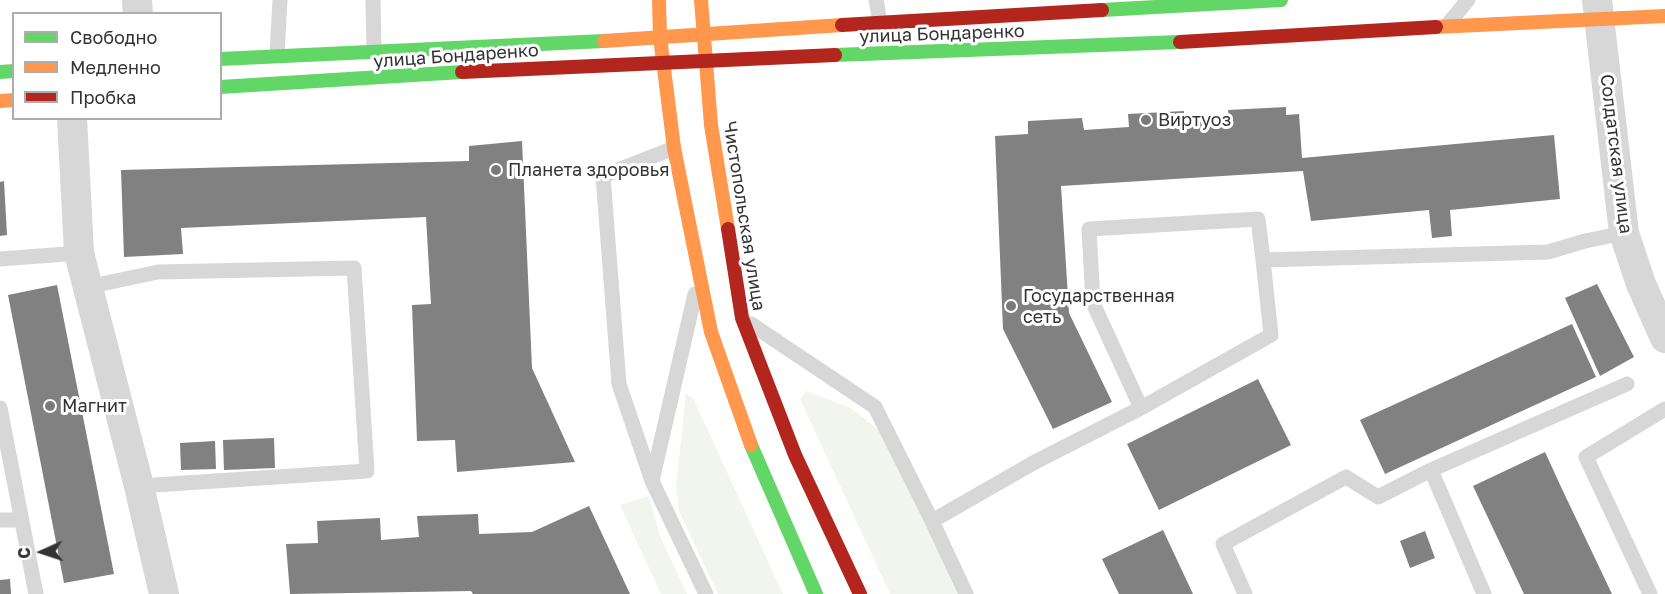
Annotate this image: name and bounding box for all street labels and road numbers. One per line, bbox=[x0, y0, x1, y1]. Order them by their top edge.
street label: улица Бондаренко bbox=[859, 20, 1025, 48]
street label: улица Бондаренко bbox=[373, 39, 539, 73]
street label: Солдатская улица bbox=[1595, 73, 1637, 235]
street label: Чистопольская улица bbox=[718, 120, 770, 312]

